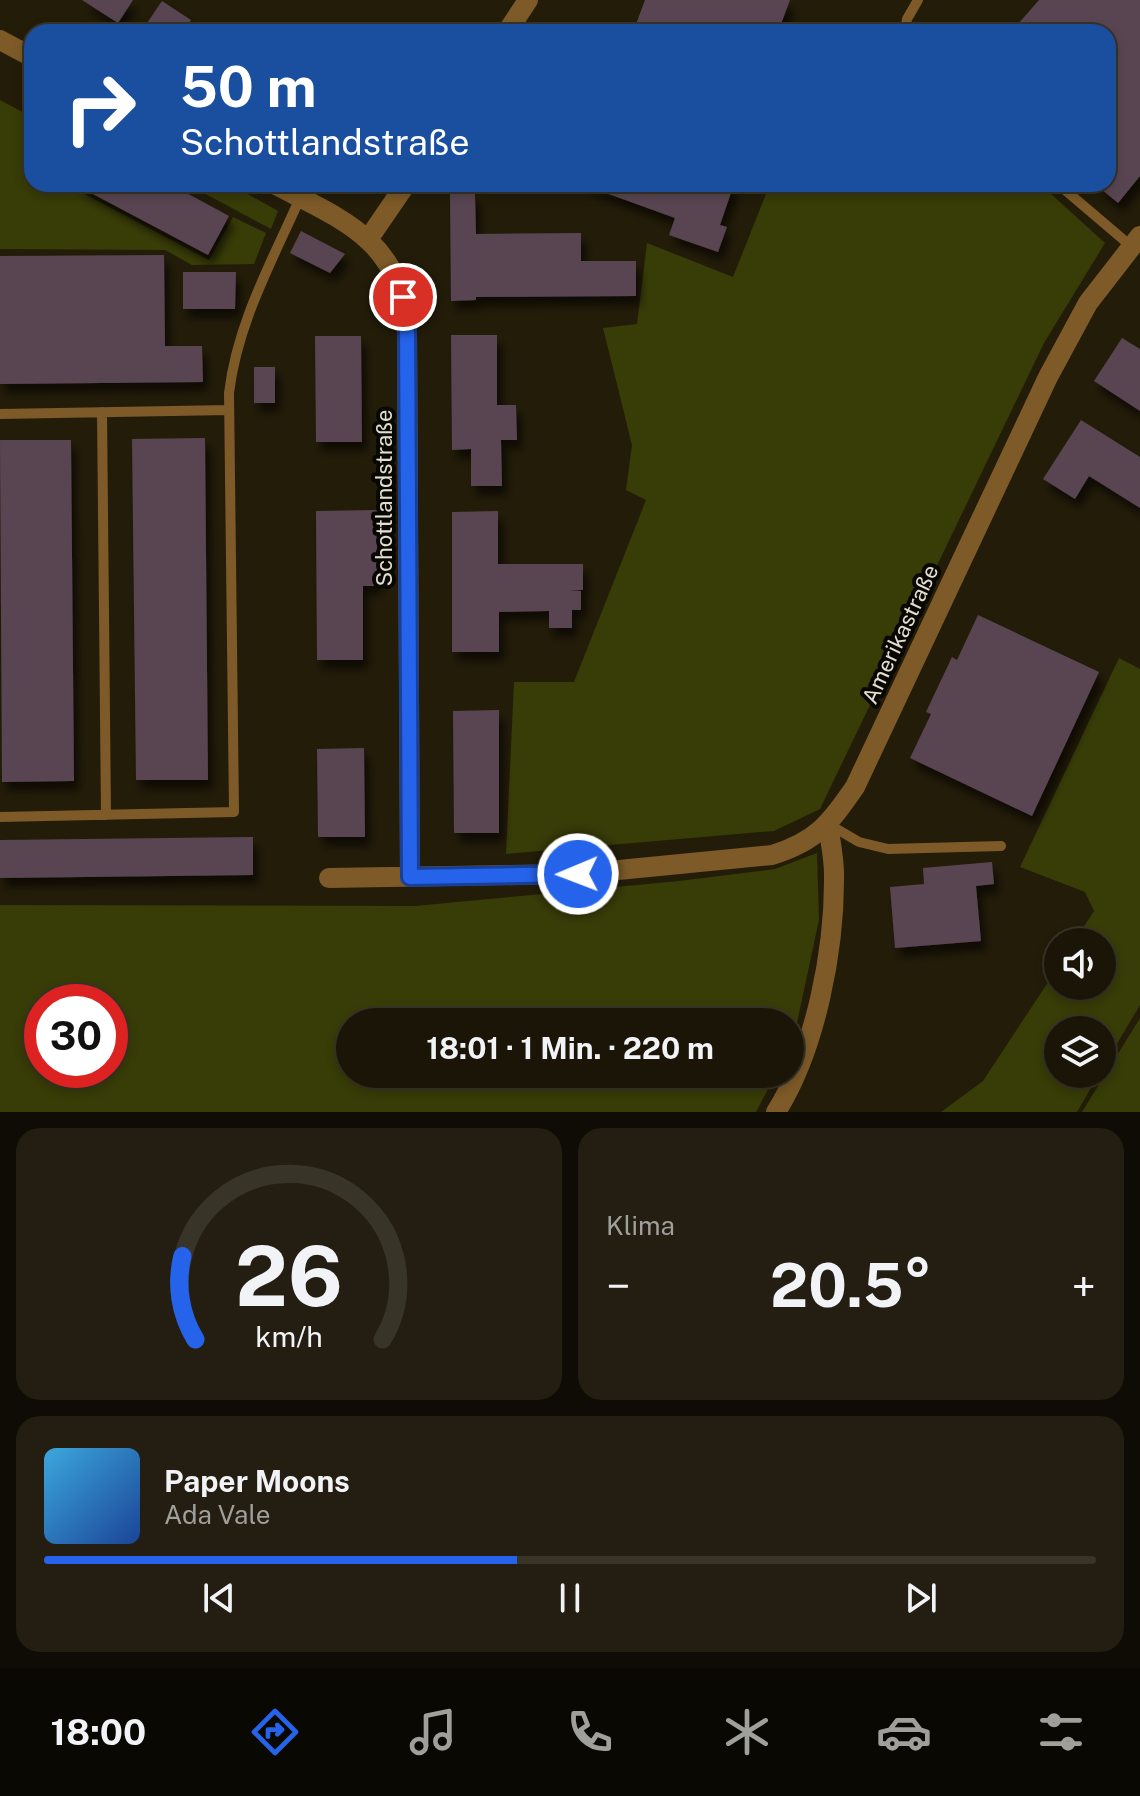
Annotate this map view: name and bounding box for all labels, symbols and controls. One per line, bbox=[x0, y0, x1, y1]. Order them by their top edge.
text: 50 m bbox=[180, 54, 317, 120]
icon: right bbox=[48, 56, 152, 160]
text: Schottlandstraße bbox=[180, 121, 470, 163]
pin bbox=[369, 263, 437, 331]
icon: arrive bbox=[381, 275, 425, 319]
street label: Schottlandstraße bbox=[371, 410, 397, 586]
street label: Amerikastraße bbox=[856, 560, 944, 708]
position arrow bbox=[536, 832, 620, 916]
map controls bbox=[1044, 928, 1116, 1088]
button: sound bbox=[1044, 928, 1116, 1000]
speed limit sign: 30 bbox=[24, 984, 128, 1088]
button: layers bbox=[1044, 1016, 1116, 1088]
text: 18:01 · 1 Min. · 220 m bbox=[426, 1030, 714, 1066]
text: Klima bbox=[606, 1210, 675, 1241]
text: 26 bbox=[235, 1227, 343, 1325]
text: 20.5° bbox=[770, 1250, 932, 1321]
text: − bbox=[606, 1260, 630, 1312]
text: + bbox=[1072, 1260, 1096, 1312]
text: km/h bbox=[255, 1320, 323, 1353]
text: Paper Moons bbox=[164, 1463, 350, 1499]
text: Ada Vale bbox=[164, 1499, 270, 1530]
icon: previous bbox=[197, 1576, 241, 1620]
icon: pause bbox=[548, 1576, 592, 1620]
icon: next bbox=[899, 1576, 943, 1620]
icon: directions bbox=[247, 1704, 303, 1760]
icon: music bbox=[405, 1704, 461, 1760]
icon: phone bbox=[562, 1704, 618, 1760]
icon: climate bbox=[719, 1704, 775, 1760]
icon: car bbox=[876, 1704, 932, 1760]
icon: filters bbox=[1033, 1704, 1089, 1760]
text: 18:00 bbox=[51, 1711, 146, 1753]

